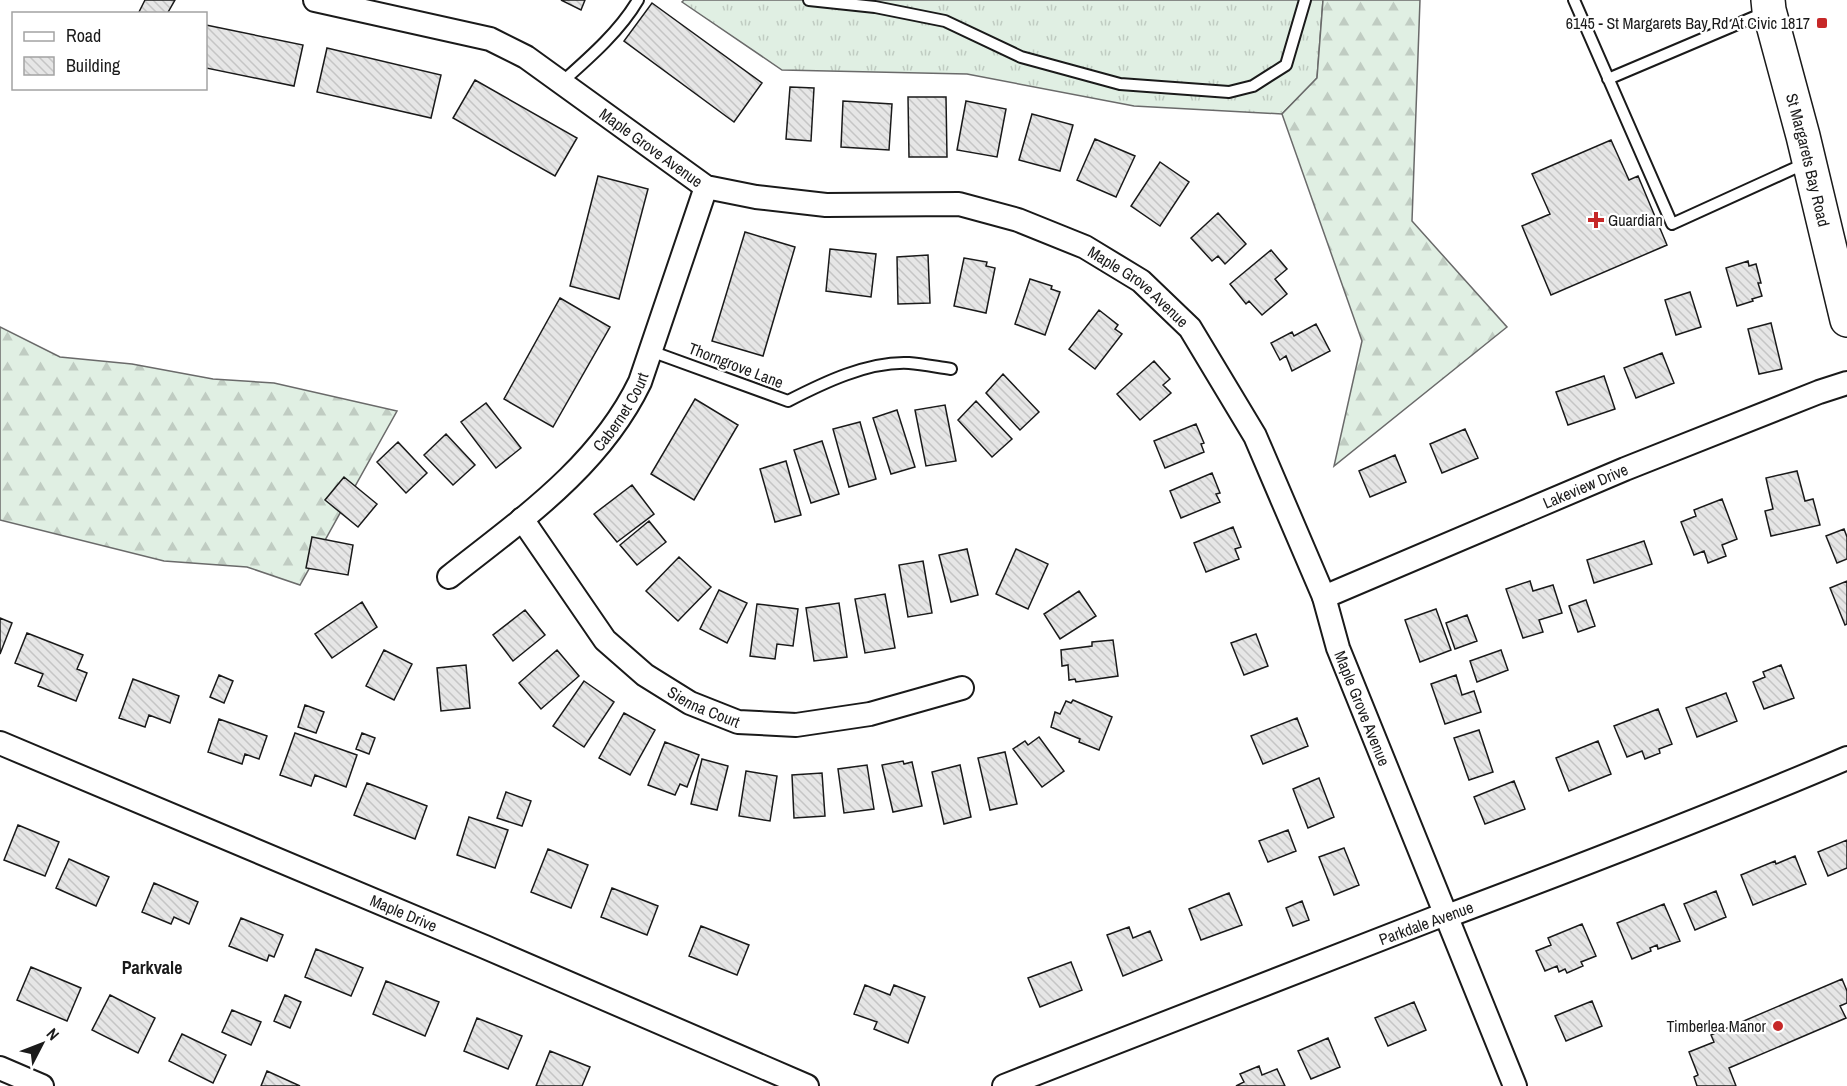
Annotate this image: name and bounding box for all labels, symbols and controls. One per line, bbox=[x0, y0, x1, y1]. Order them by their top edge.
legend bbox=[12, 12, 207, 90]
place label: 6145 - St Margarets Bay Rd At Civic 1817 bbox=[1566, 12, 1810, 34]
marker: 6145 - St Margarets Bay Rd At Civic 1817 bbox=[1815, 16, 1829, 30]
text: Road bbox=[66, 23, 101, 48]
text: Building bbox=[66, 53, 121, 78]
street label: St Margarets Bay Road bbox=[1781, 91, 1835, 229]
street label: Maple Grove Avenue bbox=[595, 103, 707, 192]
place label: Guardian bbox=[1608, 209, 1663, 231]
marker: Guardian bbox=[1589, 213, 1603, 227]
street label: Maple Grove Avenue bbox=[1084, 240, 1194, 332]
street label: Thorngrove Lane bbox=[685, 337, 787, 393]
street label: Cabernet Court bbox=[587, 369, 654, 456]
street label: Lakeview Drive bbox=[1539, 458, 1631, 514]
street label: Maple Grove Avenue bbox=[1329, 648, 1396, 769]
street label: Sienna Court bbox=[663, 681, 743, 733]
street label: Maple Drive bbox=[367, 889, 441, 937]
street label: Parkdale Avenue bbox=[1376, 896, 1476, 950]
district label: Parkvale bbox=[122, 955, 182, 980]
north arrow bbox=[12, 1014, 72, 1074]
place label: Timberlea Manor bbox=[1666, 1015, 1767, 1037]
marker: Timberlea Manor bbox=[1771, 1019, 1785, 1033]
text: N bbox=[42, 1023, 64, 1045]

